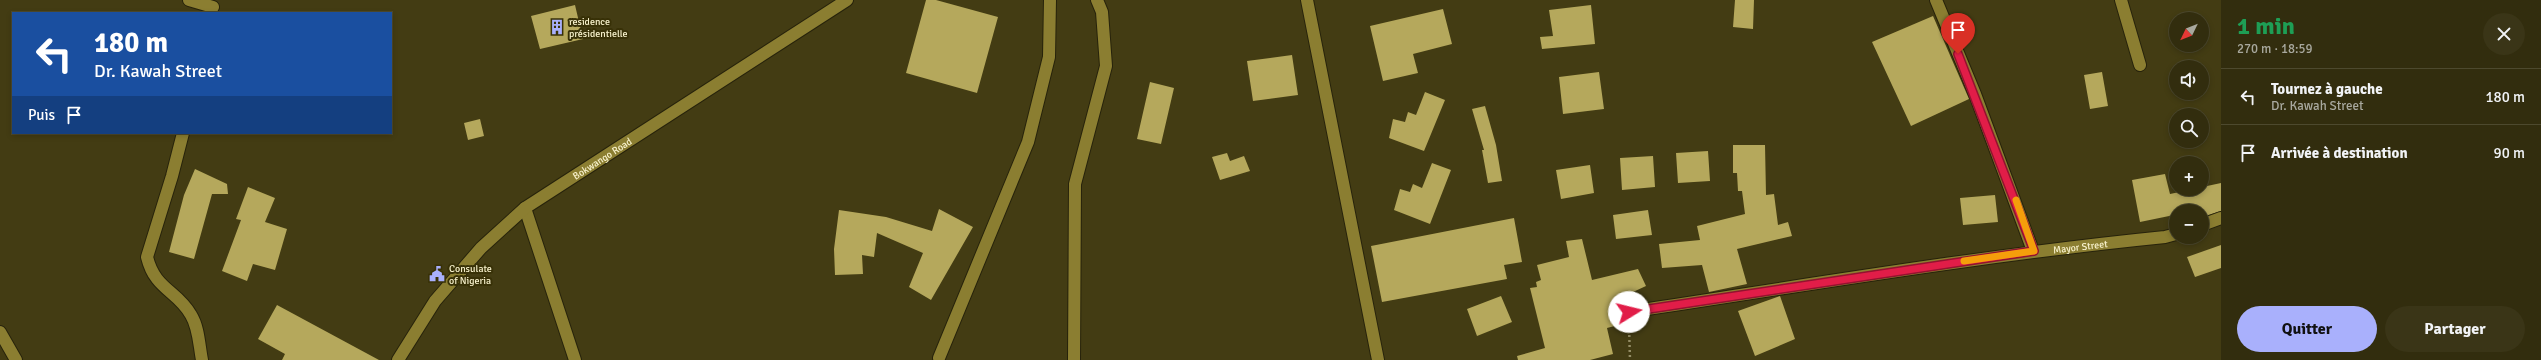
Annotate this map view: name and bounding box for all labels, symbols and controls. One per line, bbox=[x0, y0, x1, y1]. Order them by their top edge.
text: 1 min bbox=[2237, 11, 2295, 41]
north arrow bbox=[2169, 12, 2209, 52]
map controls bbox=[2169, 12, 2209, 244]
pin bbox=[1941, 13, 1975, 54]
button: close bbox=[2483, 13, 2525, 55]
place label: residence présidentielle bbox=[569, 16, 628, 40]
building icon: residence présidentielle bbox=[548, 18, 566, 36]
icon: arrive bbox=[1947, 19, 1969, 41]
text: 180 m bbox=[94, 26, 168, 60]
icon: left bbox=[28, 28, 80, 80]
text: 270 m · 18:59 bbox=[2237, 41, 2313, 57]
text: Dr. Kawah Street bbox=[94, 60, 222, 82]
button: sound bbox=[2169, 60, 2209, 100]
text: Tournez à gauche bbox=[2271, 80, 2383, 98]
icon: left bbox=[2237, 86, 2259, 108]
text: 180 m bbox=[2485, 88, 2525, 106]
text: Dr. Kawah Street bbox=[2271, 98, 2363, 114]
icon: arrive bbox=[63, 104, 85, 126]
text: Puis bbox=[28, 106, 55, 124]
button: search bbox=[2169, 108, 2209, 148]
street label: Bokwango Road bbox=[571, 136, 634, 183]
icon: arrive bbox=[2237, 142, 2259, 164]
text: Arrivée à destination bbox=[2271, 144, 2408, 162]
text: 90 m bbox=[2494, 144, 2525, 162]
button: + bbox=[2169, 156, 2209, 196]
button: − bbox=[2169, 204, 2209, 244]
street label: Mayor Street bbox=[2052, 238, 2109, 257]
place label: Consulate of Nigeria bbox=[449, 263, 492, 287]
public building icon: Consulate of Nigeria bbox=[428, 265, 446, 283]
position arrow bbox=[1608, 291, 1650, 333]
button: Quitter bbox=[2237, 306, 2377, 352]
button: Partager bbox=[2385, 306, 2525, 352]

